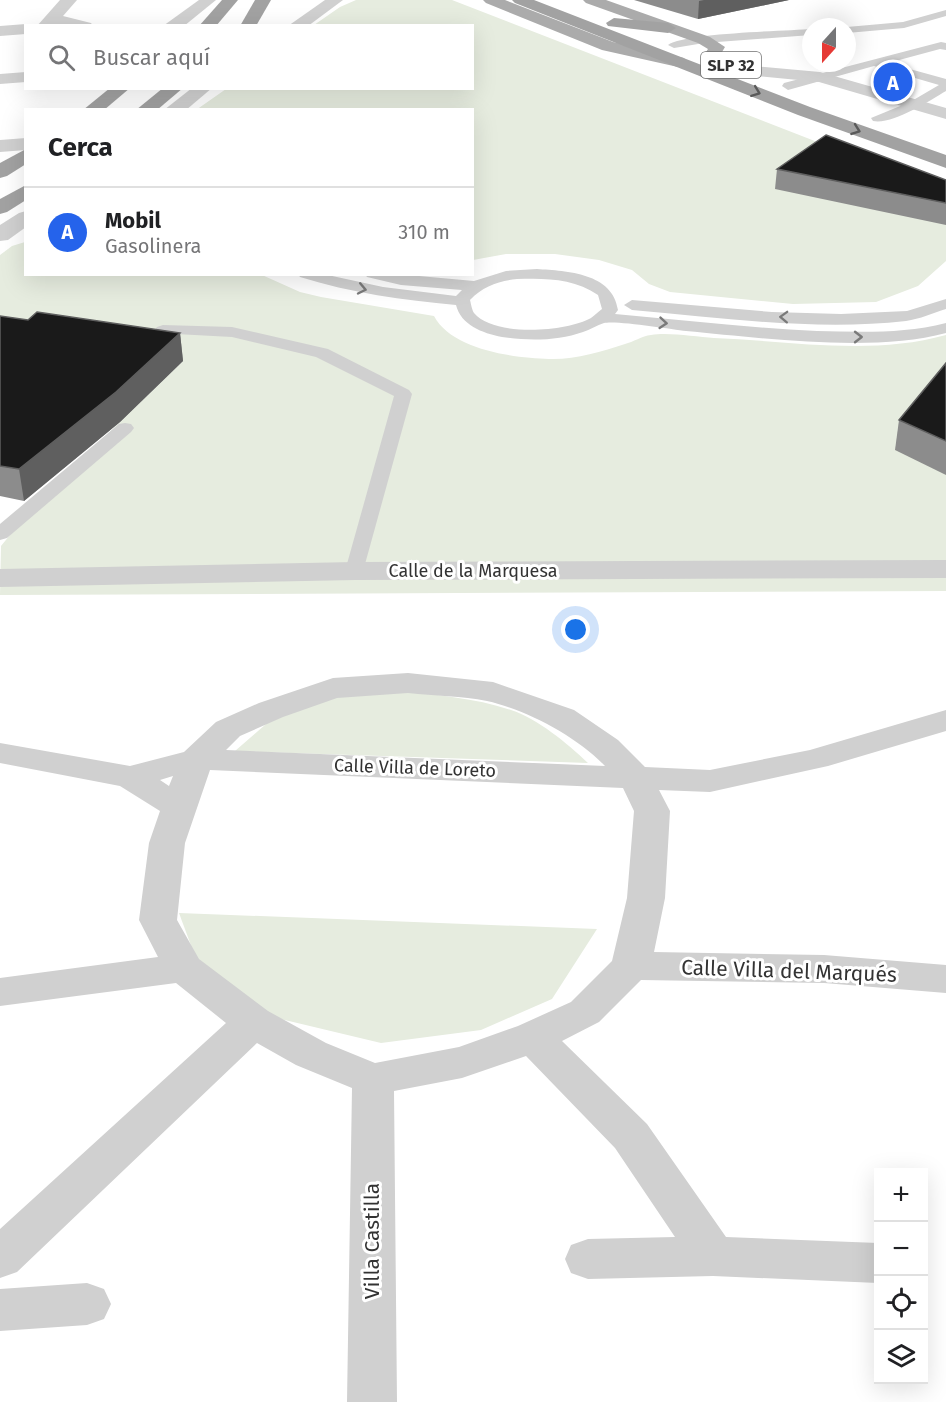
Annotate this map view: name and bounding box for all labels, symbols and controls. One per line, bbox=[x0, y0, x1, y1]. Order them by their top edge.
north arrow bbox=[802, 18, 856, 72]
search box bbox=[24, 24, 474, 90]
icon: search bbox=[45, 41, 78, 74]
text: Buscar aquí bbox=[93, 44, 210, 71]
road number: SLP 32 bbox=[701, 52, 761, 78]
pin: A bbox=[874, 60, 912, 104]
one-way arrow bbox=[749, 85, 760, 97]
one-way arrow bbox=[850, 122, 861, 135]
text: Cerca bbox=[48, 132, 113, 163]
text: Mobil bbox=[105, 207, 161, 234]
text: A bbox=[62, 220, 73, 244]
text: 310 m bbox=[398, 220, 450, 244]
text: Gasolinera bbox=[105, 234, 201, 258]
one-way arrow bbox=[356, 282, 366, 295]
one-way arrow bbox=[780, 311, 789, 324]
one-way arrow bbox=[659, 316, 668, 329]
one-way arrow bbox=[853, 331, 862, 343]
street label: Calle de la Marquesa bbox=[389, 560, 557, 582]
your location bbox=[561, 615, 590, 644]
street label: Calle Villa de Loreto bbox=[334, 754, 496, 782]
street label: Calle Villa del Marqués bbox=[681, 954, 897, 988]
map controls bbox=[874, 1168, 928, 1384]
button: + bbox=[874, 1168, 928, 1222]
street label: Villa Castilla bbox=[359, 1183, 385, 1299]
button: − bbox=[874, 1222, 928, 1276]
button: locate bbox=[874, 1276, 928, 1330]
button: layers bbox=[874, 1330, 928, 1384]

